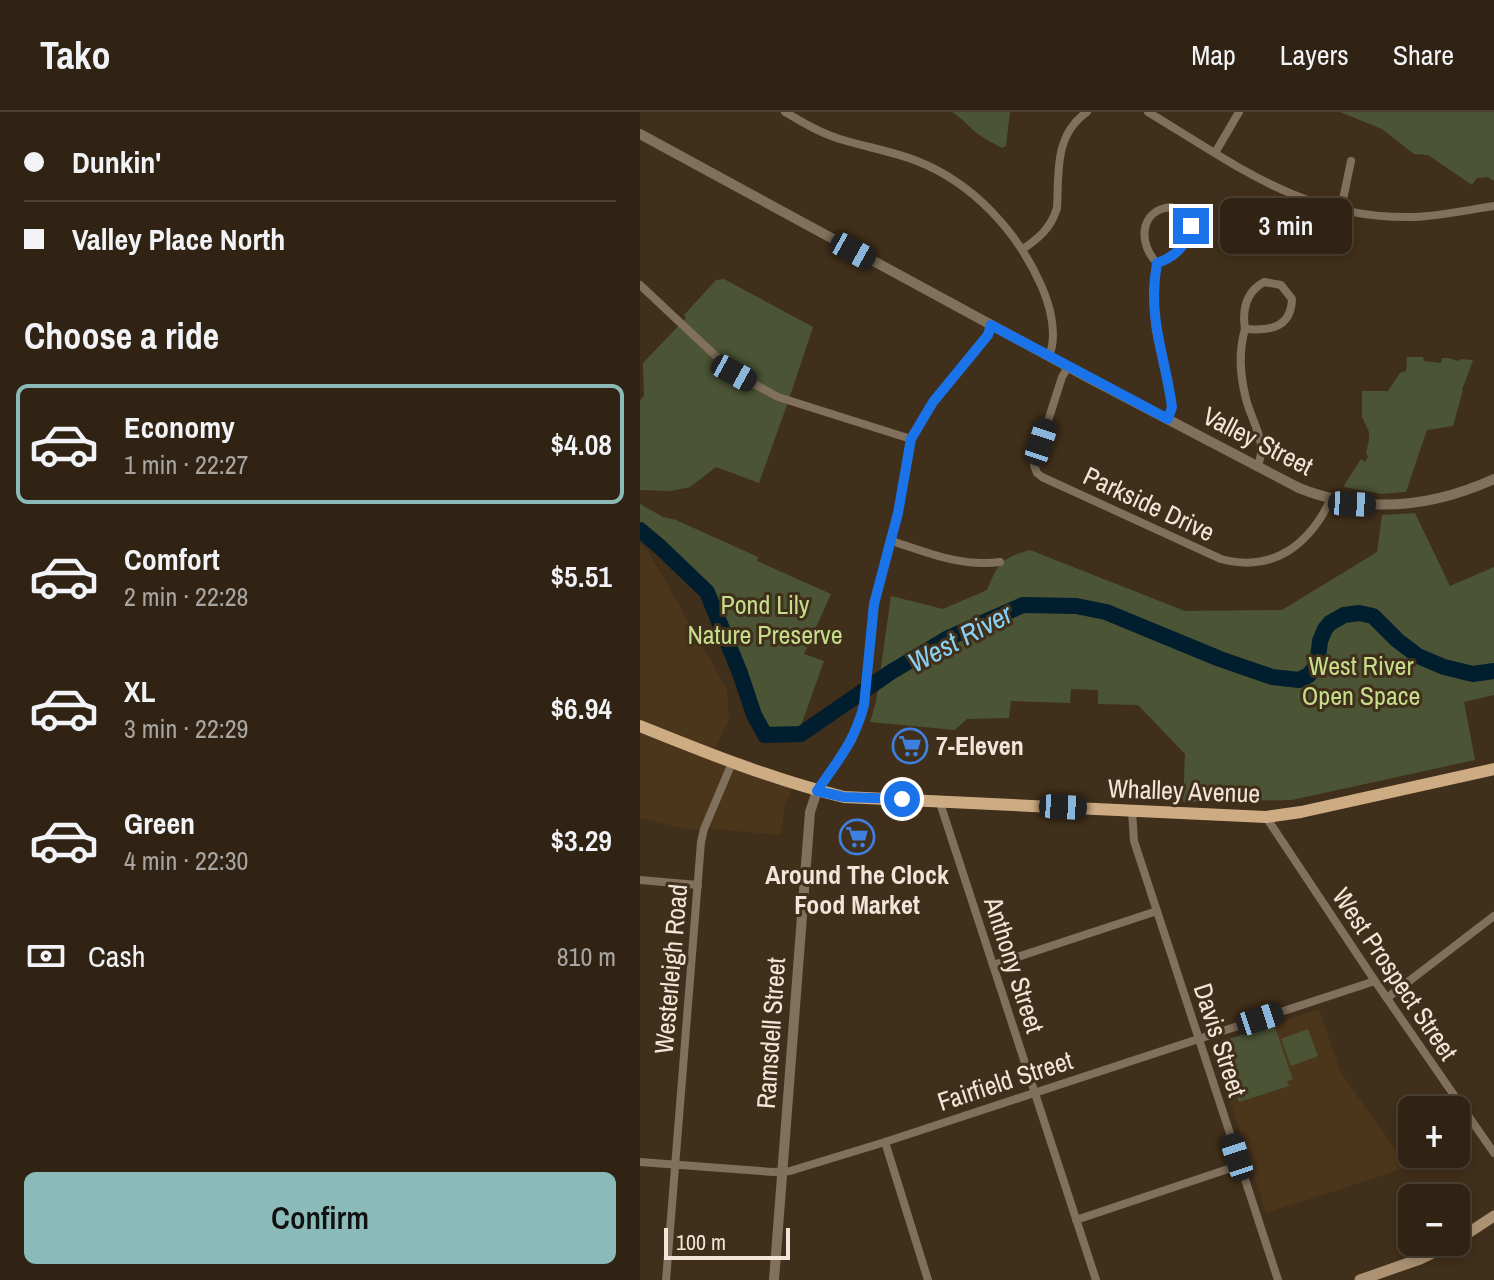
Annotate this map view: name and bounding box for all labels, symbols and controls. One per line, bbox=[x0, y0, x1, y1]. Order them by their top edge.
text: Tako bbox=[40, 30, 110, 81]
text: Map bbox=[1191, 36, 1236, 74]
text: Layers bbox=[1280, 36, 1349, 74]
text: Share bbox=[1393, 36, 1454, 74]
text: Dunkin' bbox=[72, 142, 161, 182]
callout: 3 min bbox=[1219, 198, 1351, 254]
route end bbox=[1173, 208, 1209, 244]
text: 3 min bbox=[1259, 208, 1313, 243]
text: Valley Place North bbox=[72, 219, 285, 259]
car bbox=[826, 229, 880, 273]
text: Choose a ride bbox=[24, 312, 219, 360]
car bbox=[707, 351, 761, 395]
street label: Valley Street bbox=[1197, 398, 1319, 483]
text: Economy bbox=[124, 407, 235, 447]
icon: car bbox=[28, 408, 100, 480]
car bbox=[1022, 415, 1060, 469]
text: $4.08 bbox=[550, 424, 612, 464]
text: 1 min · 22:27 bbox=[124, 447, 248, 482]
street label: Parkside Drive bbox=[1078, 458, 1221, 549]
car bbox=[1327, 491, 1377, 517]
text: Comfort bbox=[124, 539, 220, 579]
icon: car bbox=[28, 540, 100, 612]
text: $5.51 bbox=[550, 556, 612, 596]
text: 2 min · 22:28 bbox=[124, 579, 248, 614]
park label: Pond Lily Nature Preserve bbox=[687, 587, 843, 652]
water label: West River bbox=[901, 594, 1020, 681]
park label: West River Open Space bbox=[1302, 648, 1420, 713]
text: XL bbox=[124, 671, 155, 711]
icon: car bbox=[28, 672, 100, 744]
text: $6.94 bbox=[550, 688, 612, 728]
text: 3 min · 22:29 bbox=[124, 711, 248, 746]
supermarket icon: 7-Eleven bbox=[891, 727, 929, 765]
place label: 7-Eleven bbox=[936, 728, 1024, 763]
street label: Whalley Avenue bbox=[1107, 770, 1261, 811]
route start bbox=[884, 781, 920, 817]
car bbox=[1038, 794, 1088, 820]
text: Green bbox=[124, 803, 195, 843]
icon: car bbox=[28, 804, 100, 876]
supermarket icon: Around The Clock Food Market bbox=[838, 818, 876, 856]
text: $3.29 bbox=[550, 820, 612, 860]
text: 4 min · 22:30 bbox=[124, 843, 248, 878]
place label: Around The Clock Food Market bbox=[765, 857, 949, 922]
street label: West Prospect Street bbox=[1325, 881, 1466, 1067]
street label: Westerleigh Road bbox=[646, 883, 695, 1055]
street label: Anthony Street bbox=[976, 891, 1053, 1037]
icon: cash bbox=[24, 934, 68, 978]
text: Cash bbox=[88, 936, 145, 976]
text: 810 m bbox=[557, 939, 616, 974]
street label: Ramsdell Street bbox=[748, 956, 793, 1110]
street label: Davis Street bbox=[1186, 979, 1255, 1101]
car bbox=[1233, 1000, 1287, 1038]
street label: Fairfield Street bbox=[933, 1042, 1077, 1119]
map controls bbox=[1398, 1096, 1470, 1256]
button: + bbox=[1398, 1096, 1470, 1168]
car bbox=[1218, 1130, 1256, 1184]
button: Confirm bbox=[24, 1172, 616, 1264]
button: − bbox=[1398, 1184, 1470, 1256]
scale bar bbox=[664, 1224, 790, 1260]
text: 100 m bbox=[676, 1227, 726, 1257]

